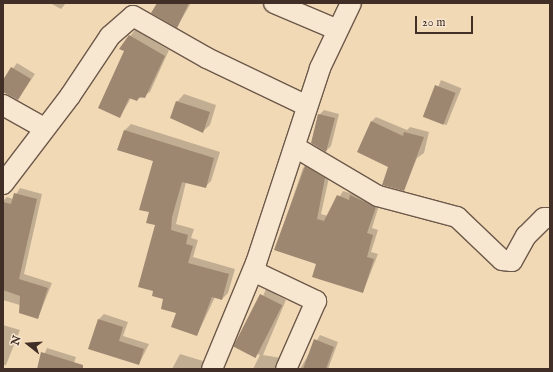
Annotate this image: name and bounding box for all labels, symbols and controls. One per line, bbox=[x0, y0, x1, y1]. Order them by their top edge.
scale bar bbox=[417, 8, 475, 34]
text: 20 m bbox=[422, 15, 445, 30]
north arrow bbox=[8, 324, 48, 364]
text: N bbox=[8, 334, 25, 347]

